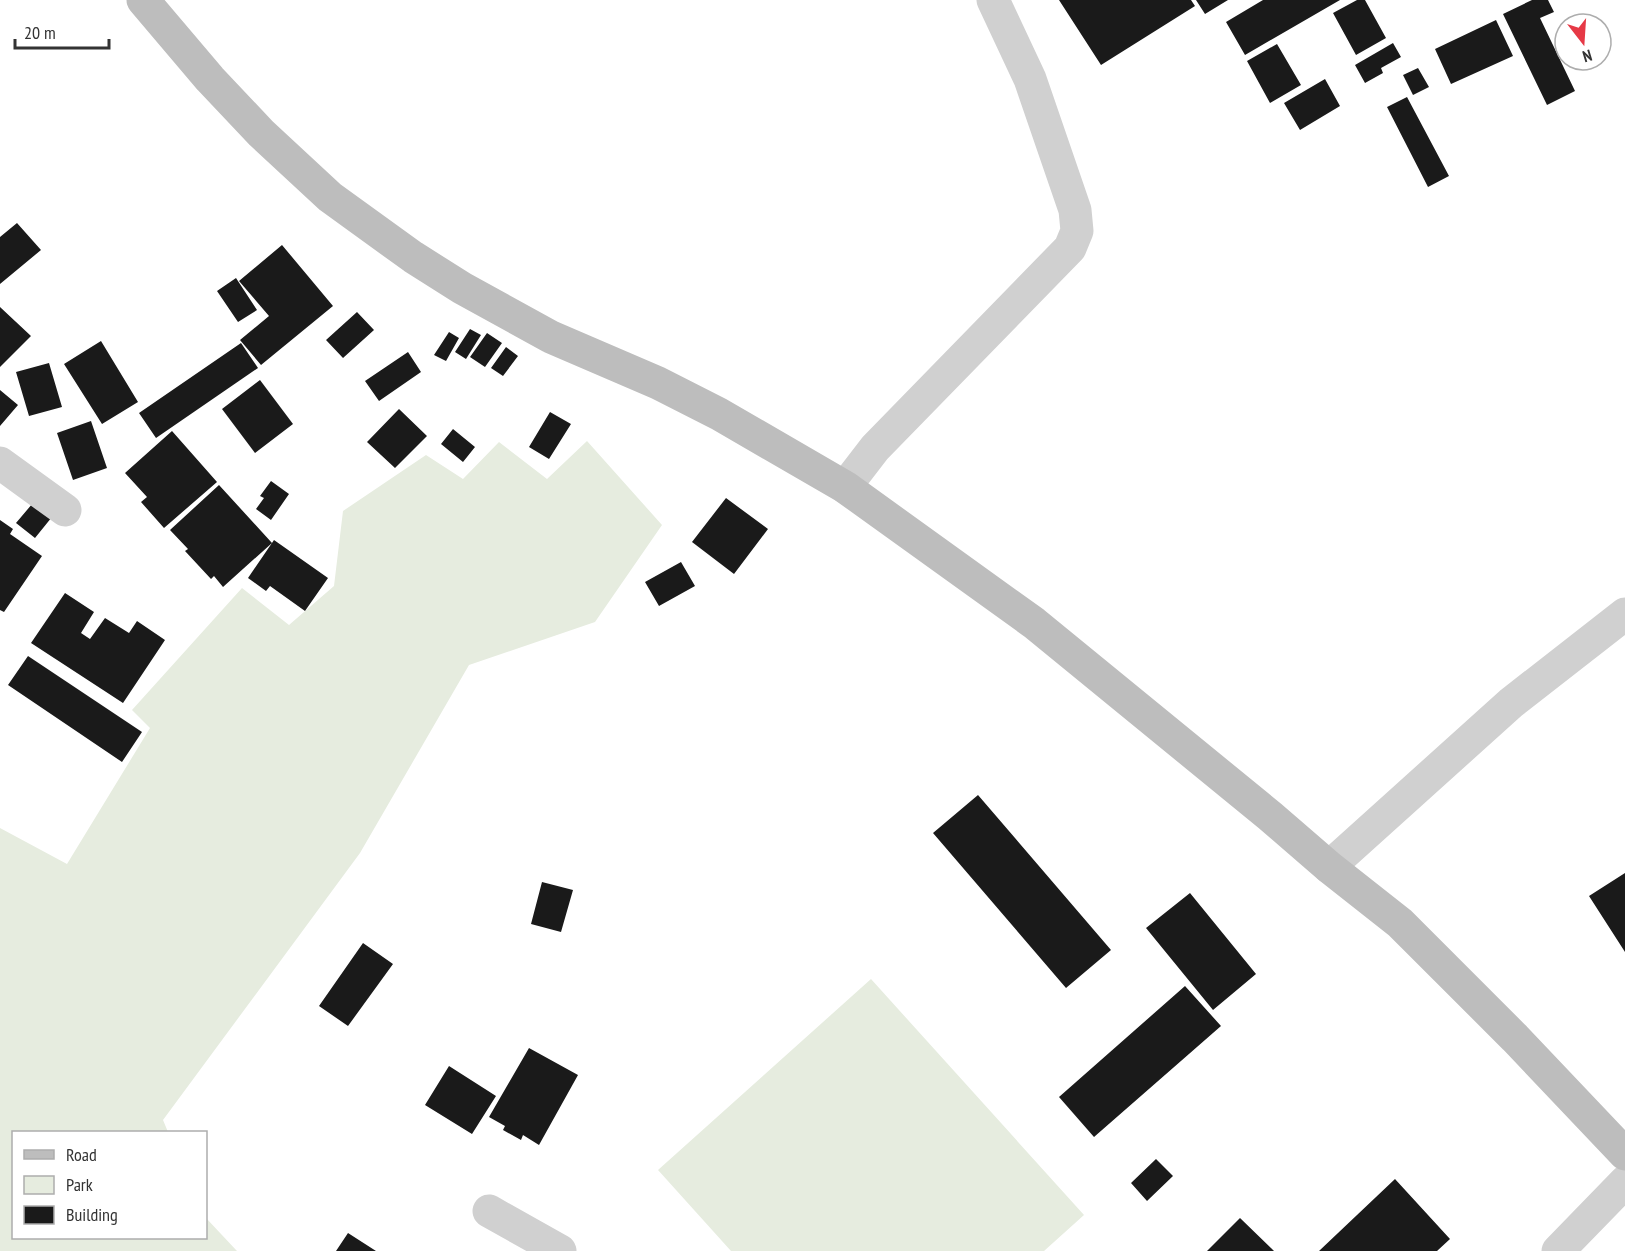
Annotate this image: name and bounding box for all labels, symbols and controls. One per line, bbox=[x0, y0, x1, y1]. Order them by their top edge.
scale bar bbox=[15, 12, 110, 50]
north arrow bbox=[1553, 12, 1613, 72]
text: 20 m bbox=[24, 21, 56, 44]
text: N bbox=[1580, 46, 1594, 67]
legend bbox=[12, 1131, 207, 1239]
text: Road bbox=[66, 1143, 97, 1166]
text: Park bbox=[66, 1173, 93, 1196]
text: Building bbox=[66, 1203, 118, 1226]

